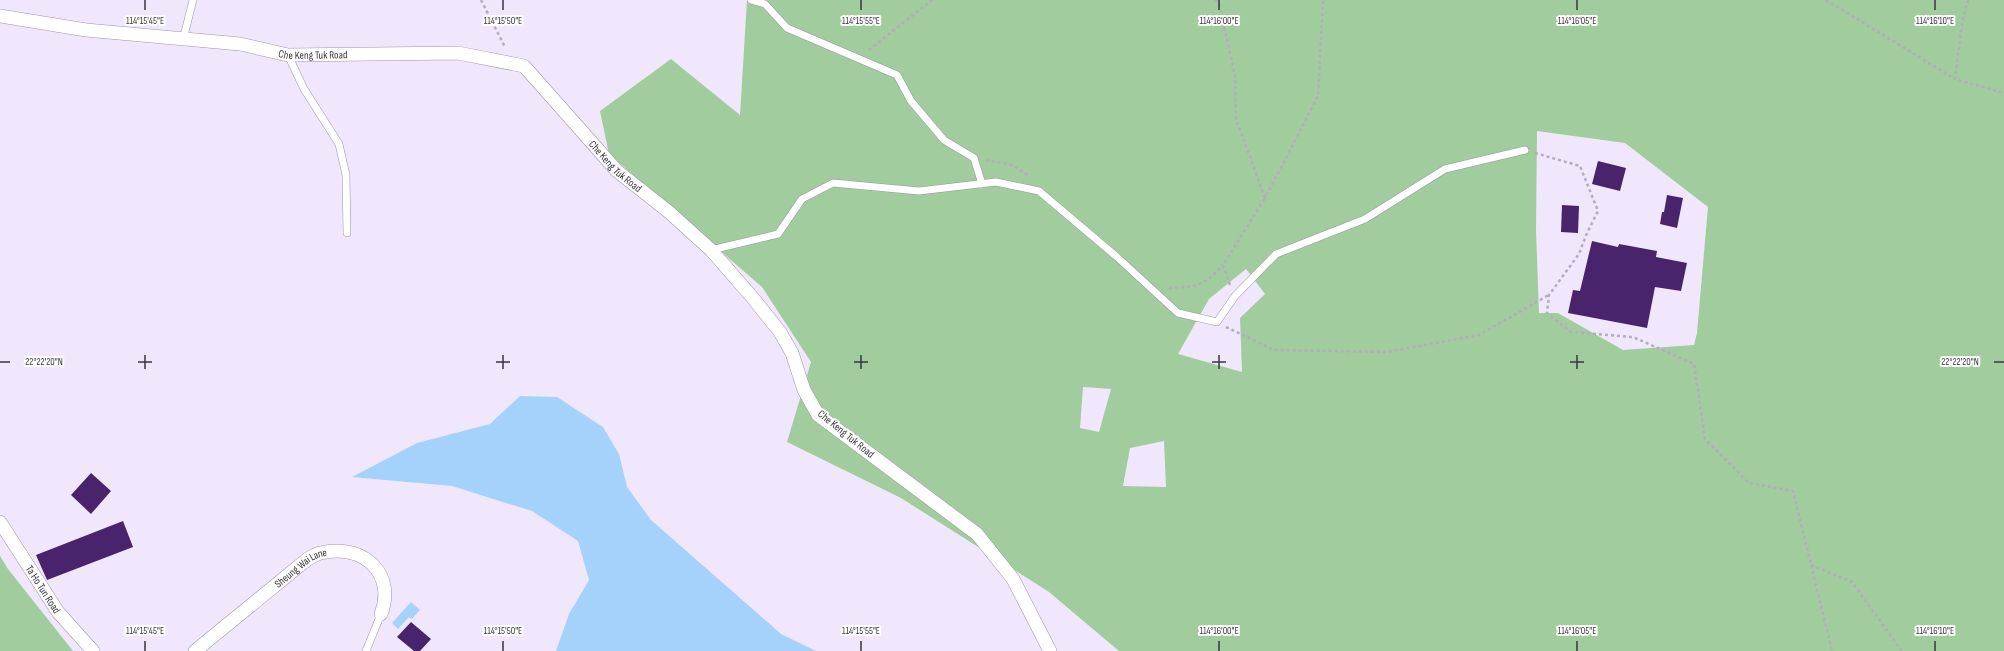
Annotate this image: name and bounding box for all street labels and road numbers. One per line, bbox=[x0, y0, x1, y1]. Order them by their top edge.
street label: Che Keng Tuk Road bbox=[277, 47, 348, 62]
street label: Che Keng Tuk Road bbox=[586, 137, 645, 195]
street label: Che Keng Tuk Road bbox=[815, 407, 877, 461]
street label: Sheung Wai Lane bbox=[272, 545, 327, 590]
street label: Ta Ho Tun Road bbox=[23, 563, 64, 616]

